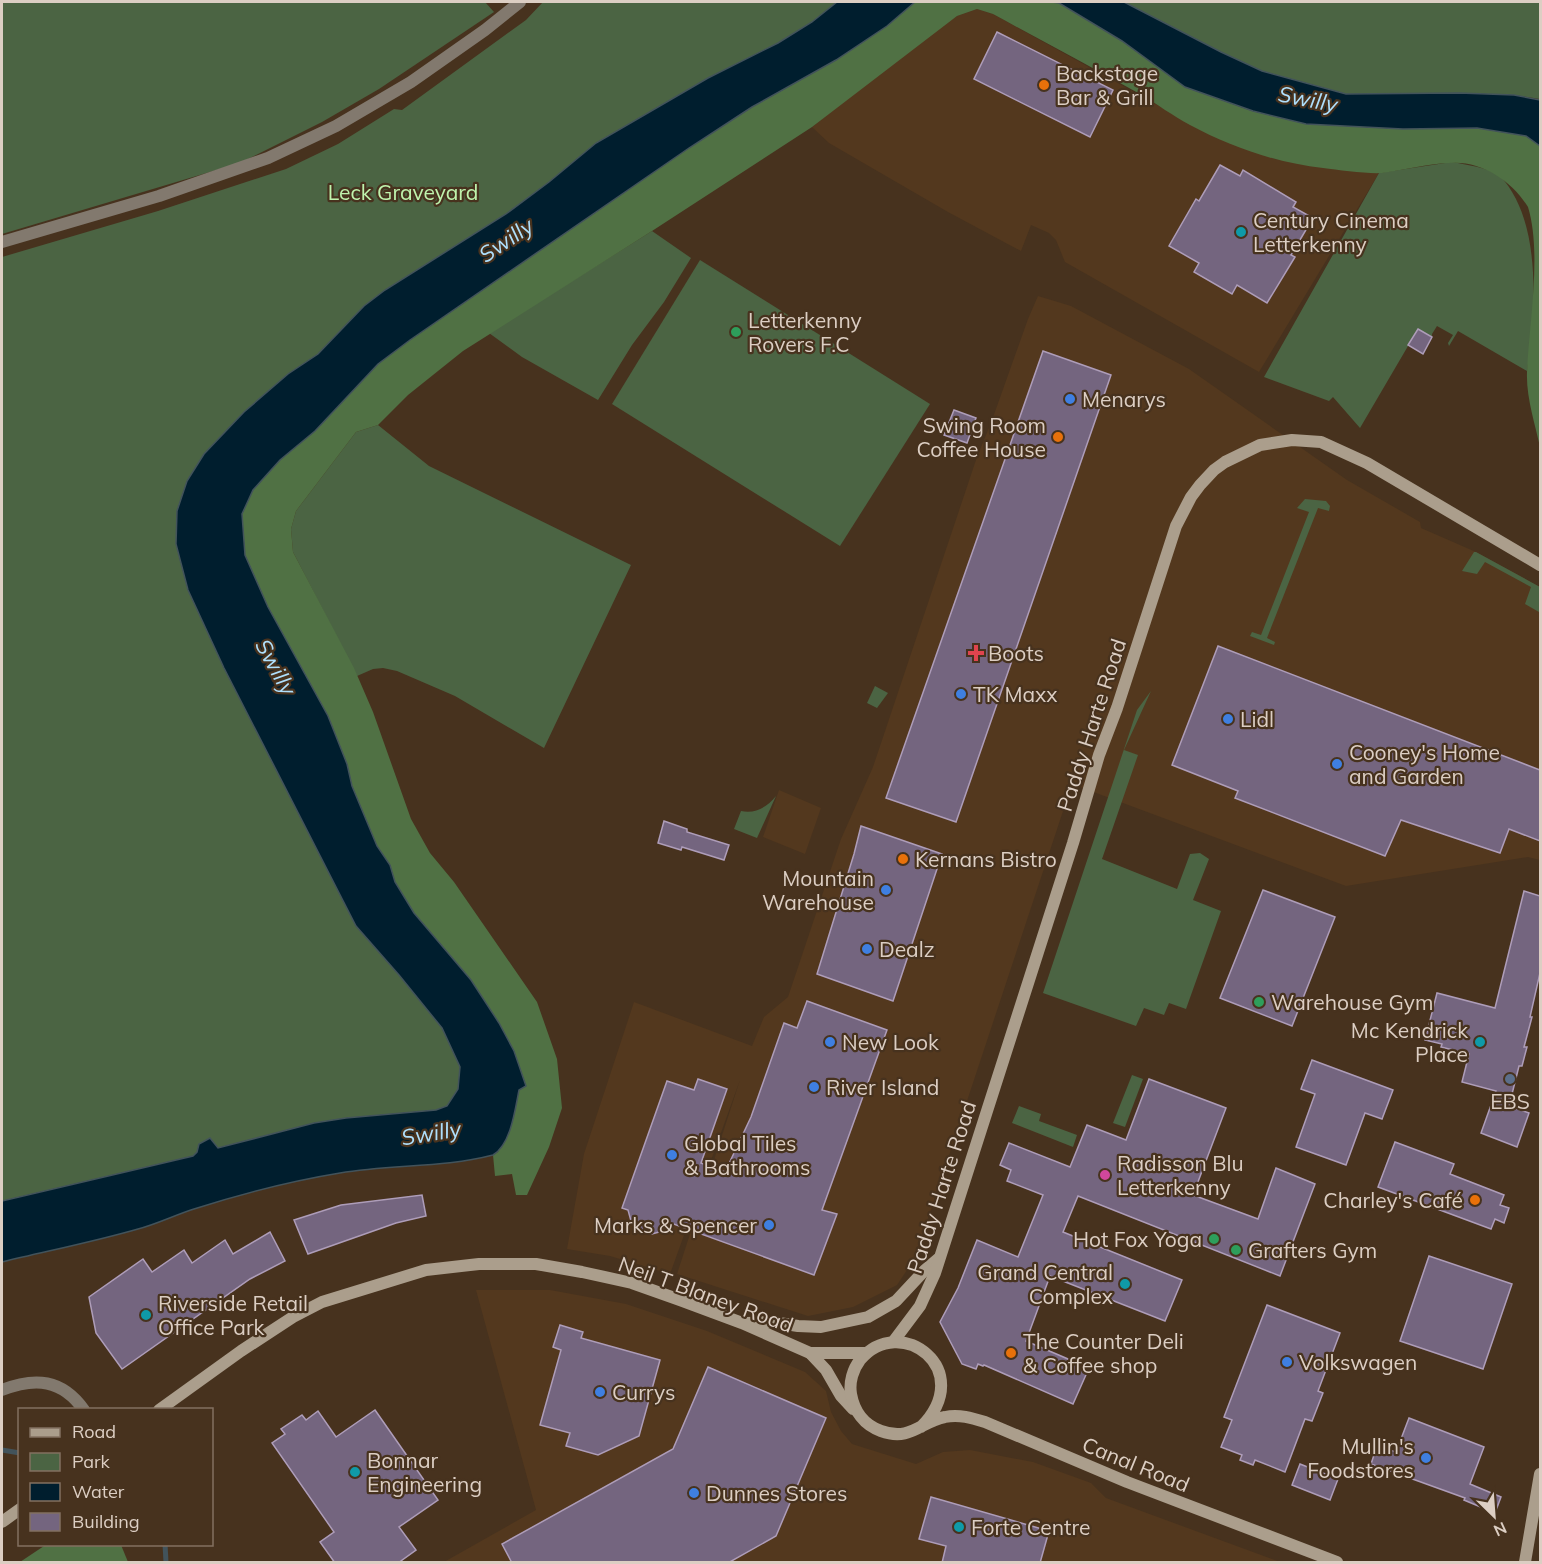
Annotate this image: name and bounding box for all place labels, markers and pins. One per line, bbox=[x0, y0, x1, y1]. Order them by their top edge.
place label: Backstage Bar & Grill bbox=[1056, 60, 1158, 110]
marker: Backstage Bar & Grill bbox=[1037, 78, 1051, 92]
place label: Century Cinema Letterkenny bbox=[1253, 207, 1409, 257]
marker: Century Cinema Letterkenny bbox=[1234, 225, 1248, 239]
place label: Letterkenny Rovers F.C bbox=[748, 307, 862, 357]
marker: Letterkenny Rovers F.C bbox=[729, 325, 743, 339]
place label: Menarys bbox=[1082, 386, 1166, 412]
marker: Menarys bbox=[1063, 392, 1077, 406]
place label: Swing Room Coffee House bbox=[917, 412, 1046, 462]
marker: Swing Room Coffee House bbox=[1051, 430, 1065, 444]
place label: Boots bbox=[988, 640, 1044, 666]
marker: Boots bbox=[969, 646, 983, 660]
place label: TK Maxx bbox=[973, 681, 1058, 707]
marker: TK Maxx bbox=[954, 687, 968, 701]
place label: Lidl bbox=[1240, 706, 1274, 732]
marker: Lidl bbox=[1221, 712, 1235, 726]
place label: Cooney's Home and Garden bbox=[1349, 739, 1500, 789]
marker: Cooney's Home and Garden bbox=[1330, 757, 1344, 771]
place label: Kernans Bistro bbox=[915, 846, 1057, 872]
marker: Kernans Bistro bbox=[896, 852, 910, 866]
place label: Mountain Warehouse bbox=[762, 865, 874, 915]
marker: Mountain Warehouse bbox=[879, 883, 893, 897]
place label: Dealz bbox=[879, 936, 935, 962]
marker: Dealz bbox=[860, 942, 874, 956]
place label: Warehouse Gym bbox=[1271, 989, 1433, 1015]
marker: Warehouse Gym bbox=[1252, 995, 1266, 1009]
place label: Mc Kendrick Place bbox=[1351, 1017, 1468, 1067]
place label: New Look bbox=[842, 1029, 939, 1055]
marker: New Look bbox=[823, 1035, 837, 1049]
marker: Mc Kendrick Place bbox=[1473, 1035, 1487, 1049]
marker: EBS bbox=[1503, 1072, 1517, 1086]
place label: River Island bbox=[826, 1074, 939, 1100]
marker: River Island bbox=[807, 1080, 821, 1094]
place label: EBS bbox=[1490, 1088, 1530, 1114]
place label: Global Tiles & Bathrooms bbox=[684, 1130, 810, 1180]
marker: Global Tiles & Bathrooms bbox=[665, 1148, 679, 1162]
place label: Radisson Blu Letterkenny bbox=[1117, 1150, 1244, 1200]
marker: Radisson Blu Letterkenny bbox=[1098, 1168, 1112, 1182]
place label: Charley's Café bbox=[1323, 1187, 1463, 1213]
marker: Charley's Café bbox=[1468, 1193, 1482, 1207]
place label: Marks & Spencer bbox=[594, 1212, 757, 1238]
marker: Marks & Spencer bbox=[762, 1218, 776, 1232]
place label: Hot Fox Yoga bbox=[1073, 1226, 1202, 1252]
marker: Hot Fox Yoga bbox=[1207, 1232, 1221, 1246]
place label: Grafters Gym bbox=[1248, 1237, 1377, 1263]
marker: Grafters Gym bbox=[1229, 1243, 1243, 1257]
place label: Grand Central Complex bbox=[977, 1259, 1113, 1309]
marker: Grand Central Complex bbox=[1118, 1277, 1132, 1291]
place label: Riverside Retail Office Park bbox=[158, 1290, 308, 1340]
marker: Riverside Retail Office Park bbox=[139, 1308, 153, 1322]
place label: The Counter Deli & Coffee shop bbox=[1023, 1328, 1184, 1378]
marker: The Counter Deli & Coffee shop bbox=[1004, 1346, 1018, 1360]
place label: Volkswagen bbox=[1299, 1349, 1417, 1375]
marker: Volkswagen bbox=[1280, 1355, 1294, 1369]
place label: Currys bbox=[612, 1379, 675, 1405]
marker: Currys bbox=[593, 1385, 607, 1399]
place label: Mullin's Foodstores bbox=[1307, 1433, 1414, 1483]
place label: Bonnar Engineering bbox=[367, 1447, 482, 1497]
marker: Mullin's Foodstores bbox=[1419, 1451, 1433, 1465]
marker: Bonnar Engineering bbox=[348, 1465, 362, 1479]
place label: Dunnes Stores bbox=[706, 1480, 847, 1506]
marker: Dunnes Stores bbox=[687, 1486, 701, 1500]
place label: Forte Centre bbox=[971, 1514, 1090, 1540]
marker: Forte Centre bbox=[952, 1520, 966, 1534]

